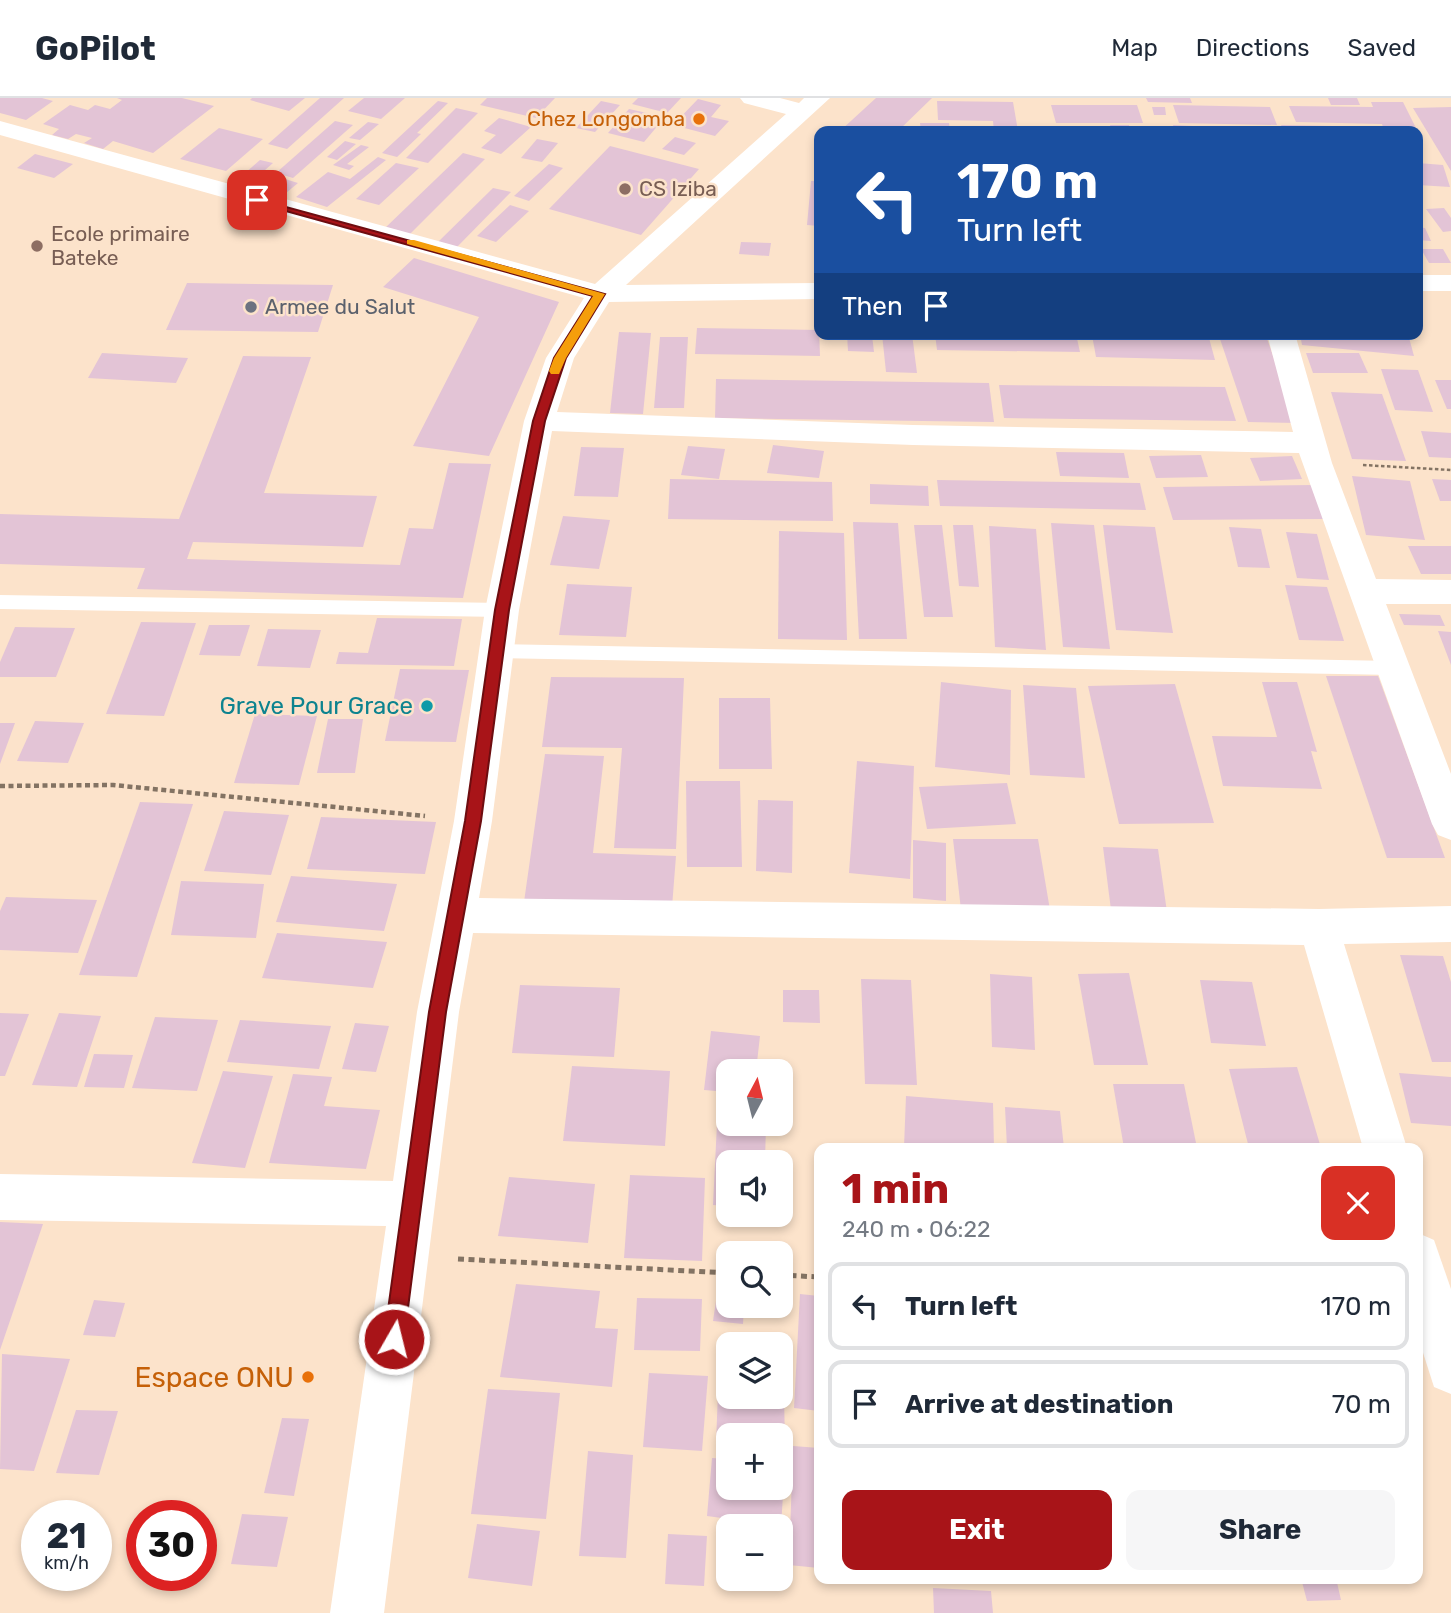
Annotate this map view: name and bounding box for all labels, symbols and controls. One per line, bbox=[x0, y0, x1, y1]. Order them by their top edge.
text: GoPilot bbox=[35, 29, 156, 68]
text: Map bbox=[1111, 34, 1158, 62]
text: Directions bbox=[1196, 34, 1309, 62]
text: Saved bbox=[1347, 34, 1416, 62]
place label: Chez Longomba bbox=[527, 106, 685, 131]
marker: Chez Longomba bbox=[691, 111, 707, 127]
text: 170 m bbox=[957, 152, 1098, 210]
icon: left bbox=[842, 154, 933, 245]
pin bbox=[227, 170, 287, 230]
place label: CS Iziba bbox=[639, 176, 717, 201]
icon: arrive bbox=[238, 181, 276, 219]
marker: CS Iziba bbox=[617, 181, 633, 197]
text: Turn left bbox=[957, 211, 1082, 249]
place label: Ecole primaire Bateke bbox=[51, 221, 190, 270]
marker: Ecole primaire Bateke bbox=[29, 238, 45, 254]
icon: arrive bbox=[917, 287, 955, 325]
text: Then bbox=[842, 291, 903, 322]
place label: Armee du Salut bbox=[265, 294, 415, 319]
marker: Armee du Salut bbox=[243, 299, 259, 315]
place label: Grave Pour Grace bbox=[219, 692, 413, 720]
marker: Grave Pour Grace bbox=[419, 698, 435, 714]
north arrow bbox=[716, 1059, 793, 1136]
map controls bbox=[716, 1059, 793, 1591]
button: sound bbox=[716, 1150, 793, 1227]
text: 1 min bbox=[842, 1164, 949, 1214]
button: close bbox=[1321, 1166, 1395, 1240]
text: 240 m · 06:22 bbox=[842, 1215, 990, 1243]
button: search bbox=[716, 1241, 793, 1318]
icon: left bbox=[846, 1287, 884, 1325]
text: Turn left bbox=[905, 1291, 1017, 1322]
text: 170 m bbox=[1321, 1291, 1391, 1322]
position arrow bbox=[357, 1302, 431, 1376]
button: layers bbox=[716, 1332, 793, 1409]
place label: Espace ONU bbox=[135, 1361, 294, 1394]
marker: Espace ONU bbox=[300, 1369, 316, 1385]
icon: arrive bbox=[846, 1385, 884, 1423]
text: Arrive at destination bbox=[905, 1389, 1173, 1420]
text: 70 m bbox=[1332, 1389, 1391, 1420]
button: + bbox=[716, 1423, 793, 1500]
button: Exit bbox=[842, 1490, 1112, 1570]
button: Share bbox=[1126, 1490, 1395, 1570]
speed limit sign: 30 bbox=[126, 1500, 217, 1591]
button: − bbox=[716, 1514, 793, 1591]
text: 21 bbox=[46, 1515, 87, 1557]
text: km/h bbox=[44, 1552, 89, 1574]

